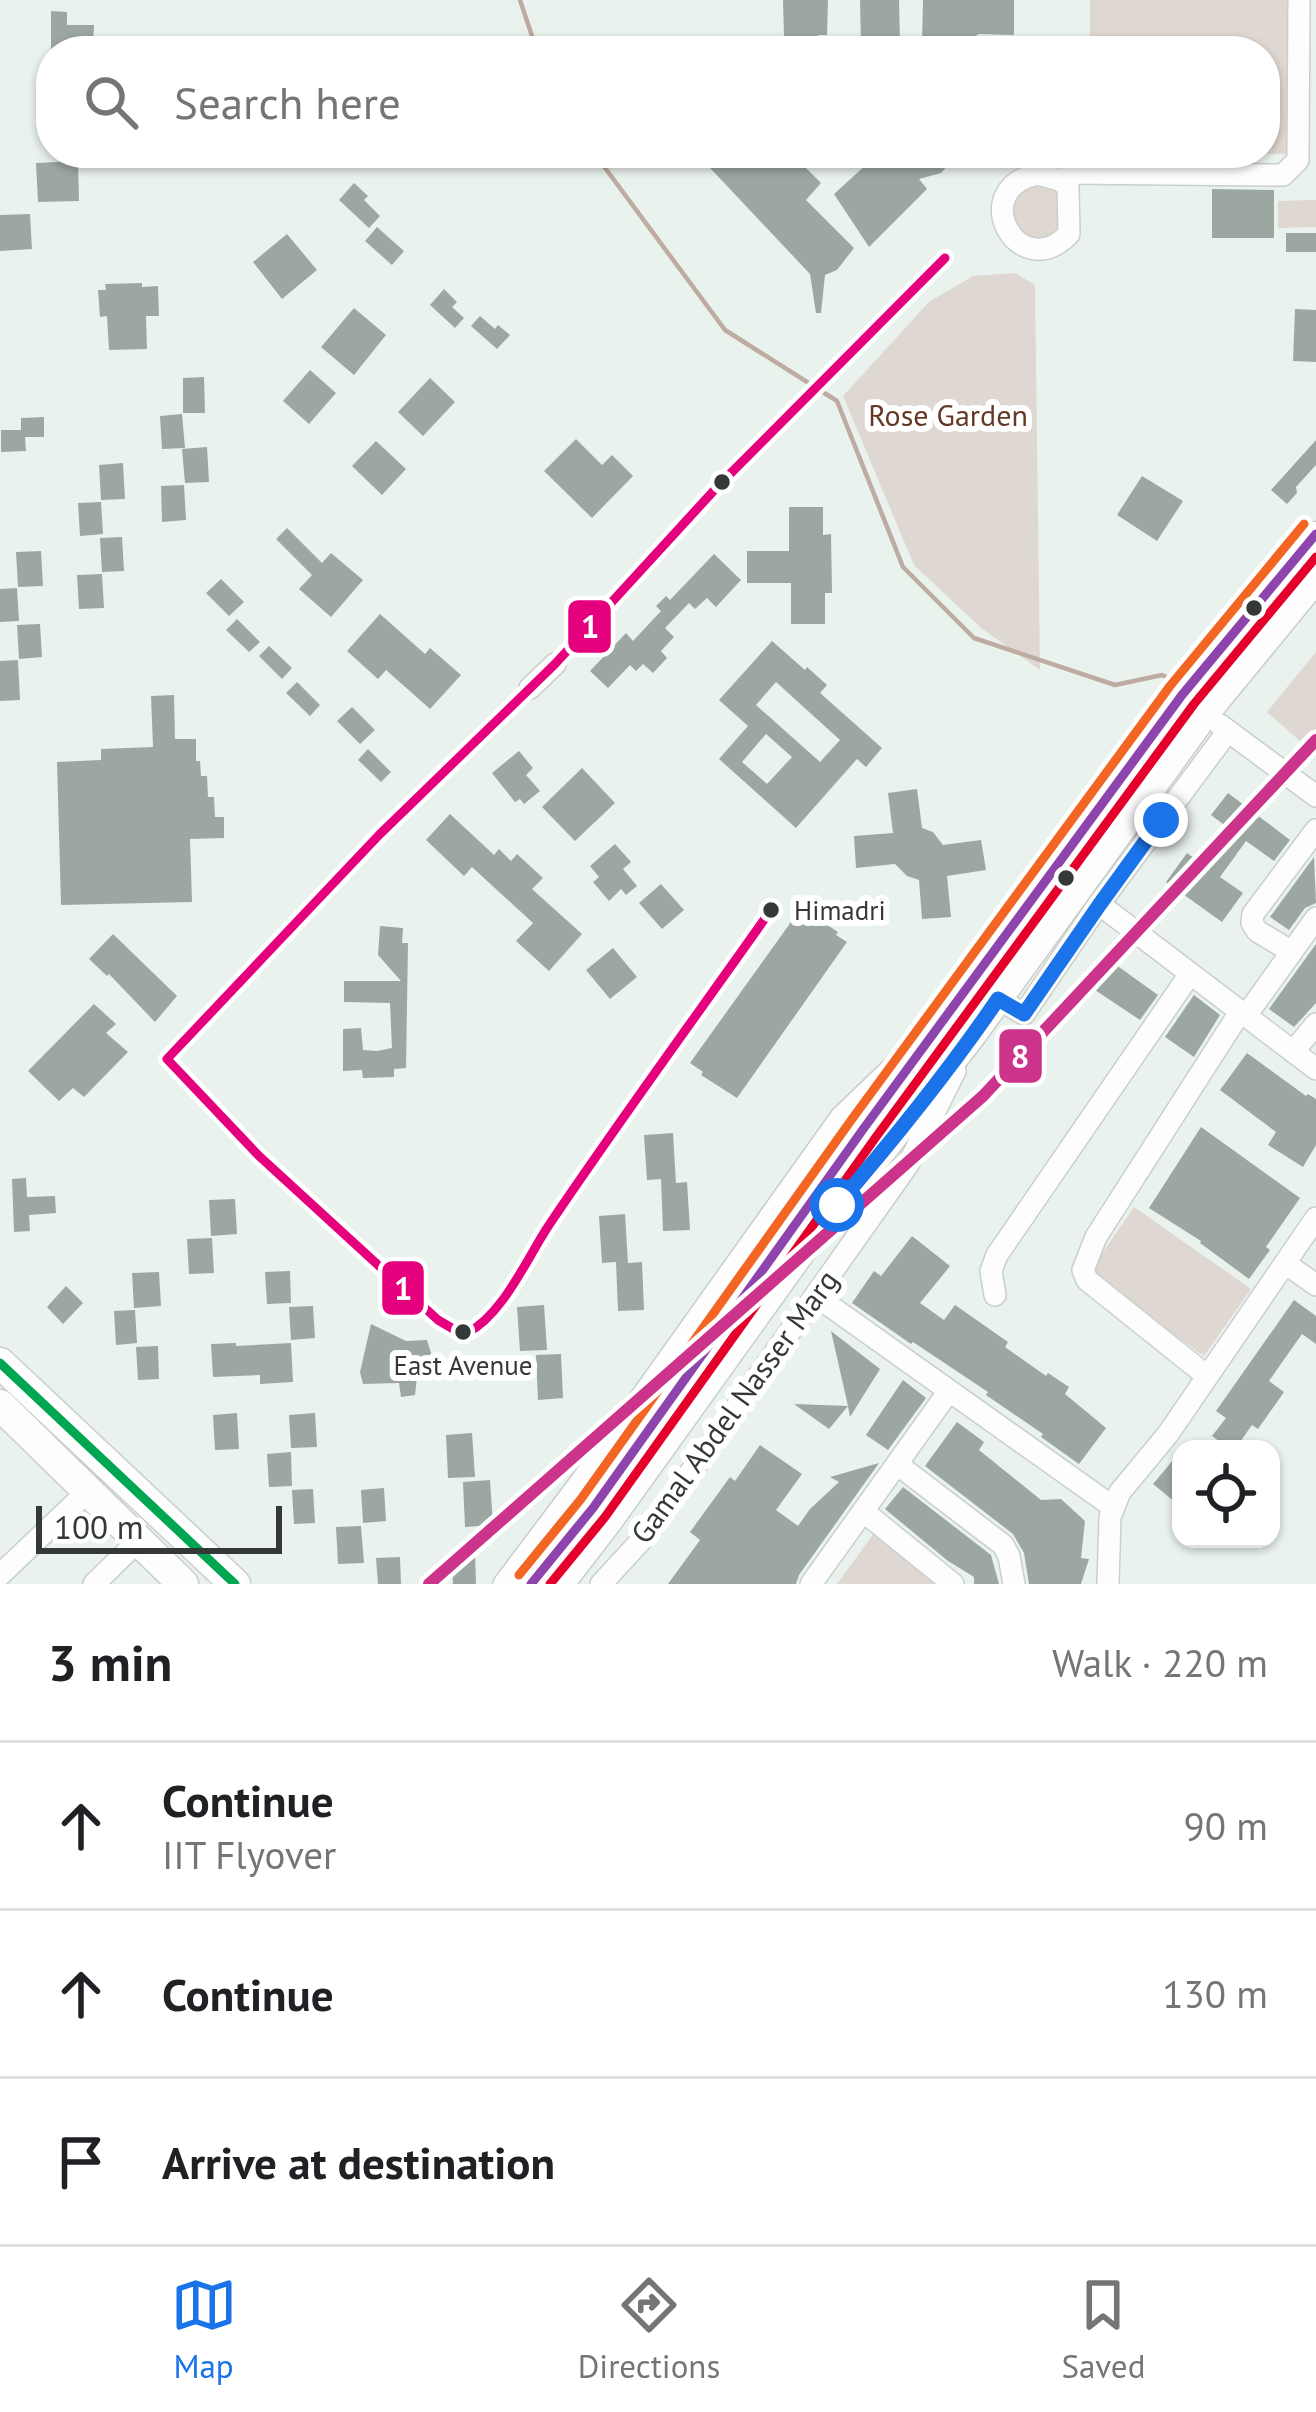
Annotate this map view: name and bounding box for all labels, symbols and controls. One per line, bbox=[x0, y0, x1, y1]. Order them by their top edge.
search box bbox=[36, 36, 1280, 168]
icon: search bbox=[78, 69, 144, 135]
text: Search here bbox=[174, 73, 401, 131]
park label: Rose Garden bbox=[868, 395, 1028, 434]
unlabelled marker bbox=[711, 471, 733, 493]
unlabelled marker bbox=[1243, 597, 1265, 619]
line badge: 1 bbox=[566, 598, 613, 655]
text: 1 bbox=[581, 604, 599, 647]
route end bbox=[1134, 793, 1188, 847]
unlabelled marker bbox=[1055, 867, 1077, 889]
place label: Himadri bbox=[794, 893, 886, 927]
marker: Himadri bbox=[760, 899, 782, 921]
line badge: 8 bbox=[997, 1027, 1044, 1085]
text: 8 bbox=[1011, 1034, 1029, 1077]
route start bbox=[810, 1178, 864, 1232]
line badge: 1 bbox=[380, 1259, 426, 1317]
street label: Gamal Abdel Nasser Marg bbox=[621, 1262, 846, 1551]
text: 1 bbox=[394, 1266, 412, 1309]
marker: East Avenue bbox=[452, 1321, 474, 1343]
place label: East Avenue bbox=[393, 1348, 533, 1382]
map controls bbox=[1172, 1440, 1280, 1548]
button: locate bbox=[1172, 1440, 1280, 1548]
scale bar bbox=[36, 1500, 282, 1553]
text: 100 m bbox=[54, 1505, 144, 1548]
text: 3 min bbox=[48, 1629, 172, 1695]
text: Walk · 220 m bbox=[1052, 1637, 1268, 1688]
text: Continue bbox=[162, 1771, 334, 1829]
icon: ahead bbox=[48, 1793, 114, 1859]
text: 90 m bbox=[1183, 1800, 1268, 1851]
text: IIT Flyover bbox=[162, 1829, 336, 1880]
icon: ahead bbox=[48, 1961, 114, 2027]
text: Continue bbox=[162, 1965, 334, 2023]
text: 130 m bbox=[1162, 1968, 1268, 2019]
icon: arrive bbox=[48, 2129, 114, 2195]
text: Arrive at destination bbox=[162, 2133, 555, 2191]
tab: Map bbox=[171, 2272, 237, 2387]
tab: Directions bbox=[578, 2272, 720, 2387]
tab: Saved bbox=[1061, 2272, 1145, 2387]

